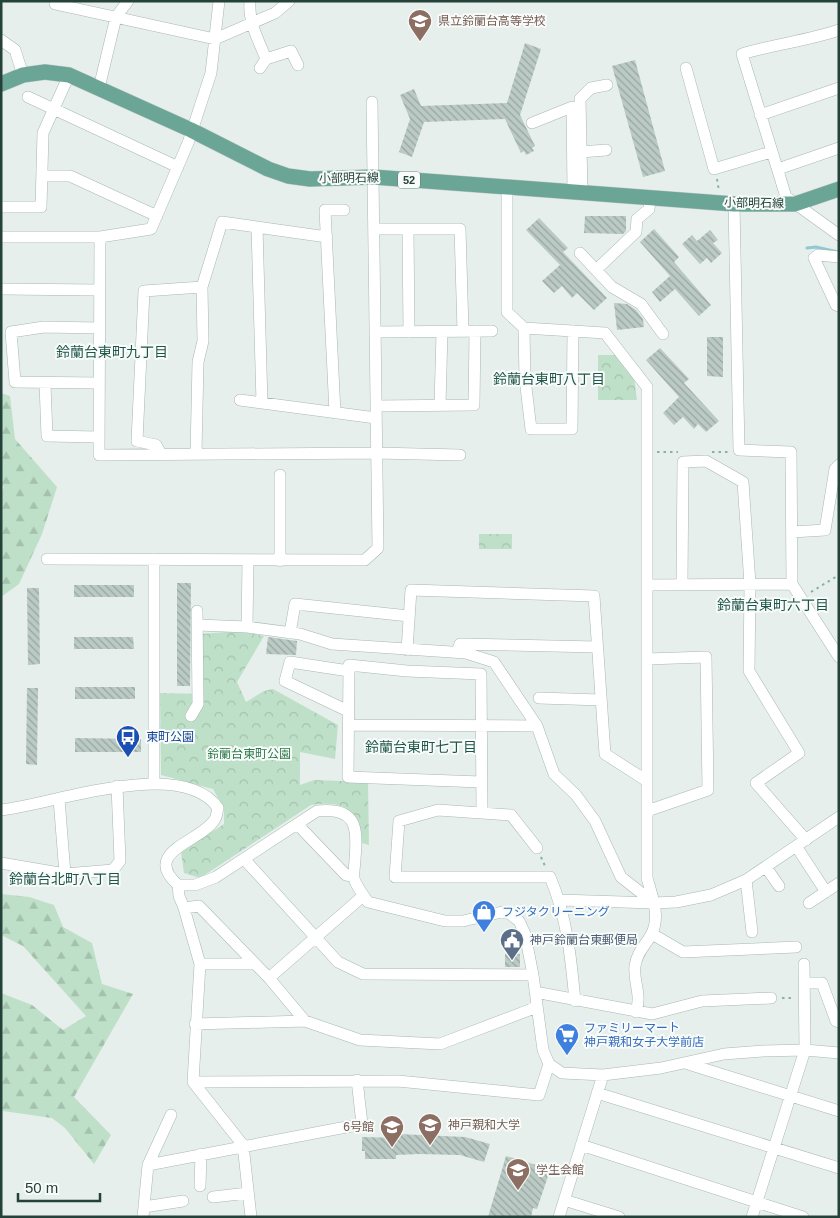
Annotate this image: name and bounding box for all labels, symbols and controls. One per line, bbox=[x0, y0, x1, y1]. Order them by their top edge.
school or university icon: 県立鈴蘭台高等学校 bbox=[407, 8, 433, 42]
place label: 県立鈴蘭台高等学校 bbox=[438, 14, 546, 28]
street label: 小部明石線 bbox=[319, 170, 379, 186]
road number: 52 bbox=[398, 172, 420, 188]
street label: 小部明石線 bbox=[724, 195, 784, 211]
district label: 鈴蘭台東町九丁目 bbox=[56, 344, 168, 360]
district label: 鈴蘭台東町八丁目 bbox=[493, 371, 605, 387]
district label: 鈴蘭台東町六丁目 bbox=[717, 597, 829, 613]
bus stop icon: 東町公園 bbox=[115, 724, 141, 758]
place label: 東町公園 bbox=[146, 730, 194, 744]
district label: 鈴蘭台東町七丁目 bbox=[365, 739, 477, 755]
park label: 鈴蘭台東町公園 bbox=[207, 747, 291, 761]
district label: 鈴蘭台北町八丁目 bbox=[9, 871, 121, 887]
shop icon: フジタクリーニング bbox=[471, 899, 497, 933]
place label: フジタクリーニング bbox=[502, 905, 610, 919]
public building icon: 神戸鈴蘭台東郵便局 bbox=[499, 927, 525, 961]
place label: 神戸鈴蘭台東郵便局 bbox=[530, 933, 638, 947]
place label: ファミリーマート 神戸親和女子大学前店 bbox=[584, 1021, 704, 1049]
supermarket icon: ファミリーマート 神戸親和女子大学前店 bbox=[554, 1022, 580, 1056]
school or university icon: 神戸親和大学 bbox=[417, 1112, 443, 1146]
school or university icon: 6号館 bbox=[379, 1114, 405, 1148]
place label: 神戸親和大学 bbox=[448, 1118, 520, 1132]
place label: 6号館 bbox=[343, 1120, 374, 1134]
school or university icon: 学生会館 bbox=[505, 1157, 531, 1191]
place label: 学生会館 bbox=[536, 1163, 584, 1177]
scale bar bbox=[18, 1170, 100, 1202]
text: 50 m bbox=[25, 1179, 58, 1196]

